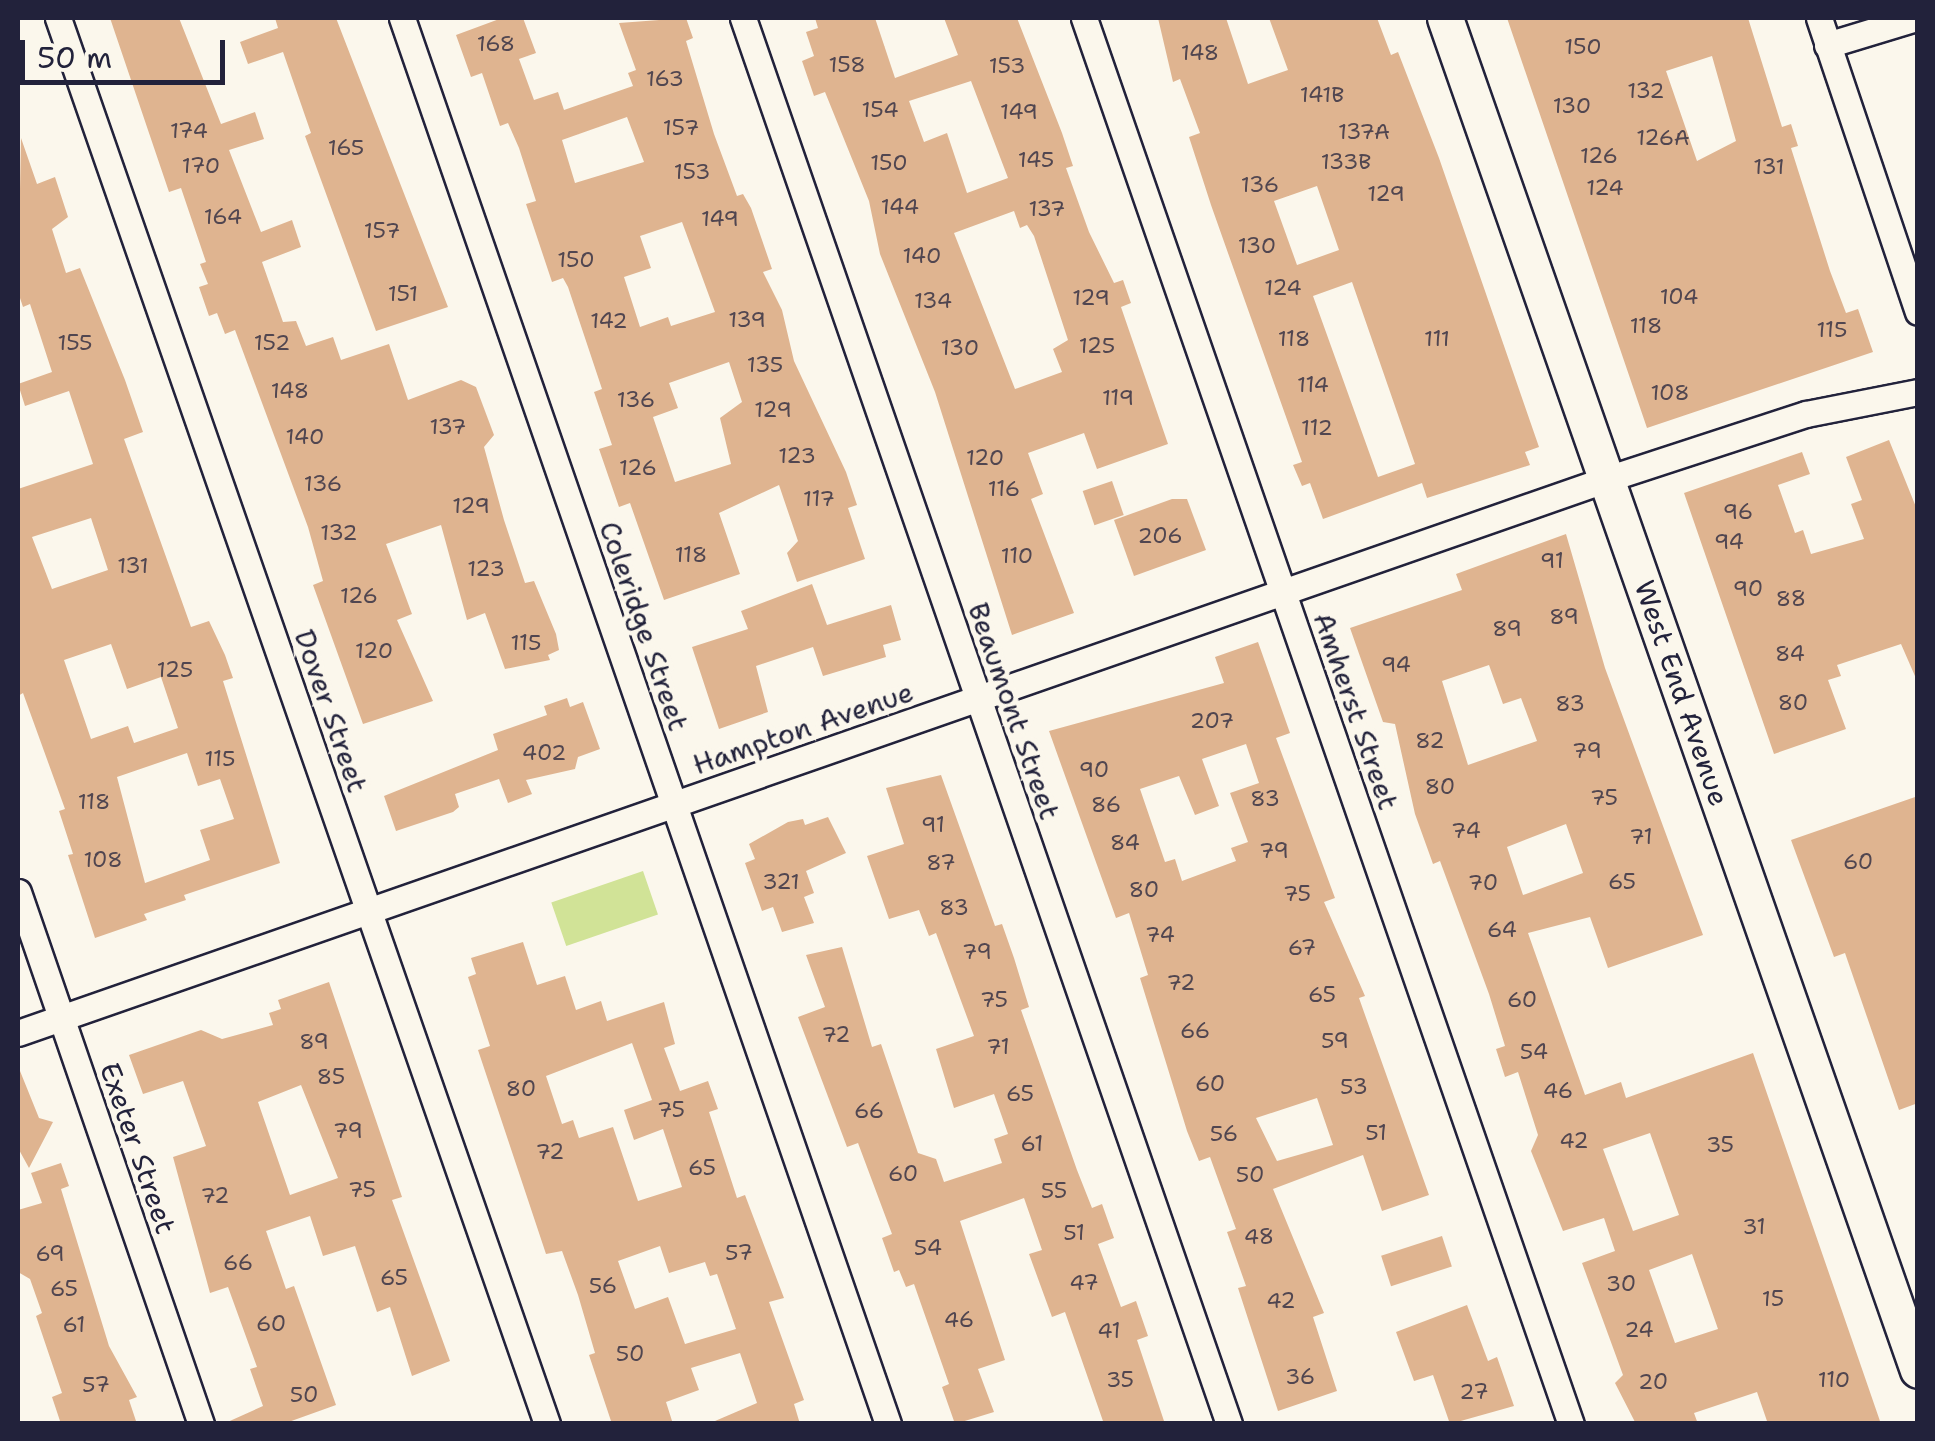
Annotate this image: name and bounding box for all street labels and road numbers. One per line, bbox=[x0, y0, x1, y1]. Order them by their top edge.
street label: Coleridge Street bbox=[592, 517, 696, 735]
street label: West End Avenue bbox=[1628, 576, 1736, 810]
street label: Beaumont Street bbox=[961, 598, 1067, 824]
street label: Amherst Street bbox=[1307, 608, 1405, 814]
street label: Dover Street bbox=[287, 625, 375, 797]
street label: Hampton Avenue bbox=[688, 675, 918, 781]
street label: Exeter Street bbox=[93, 1058, 183, 1238]

